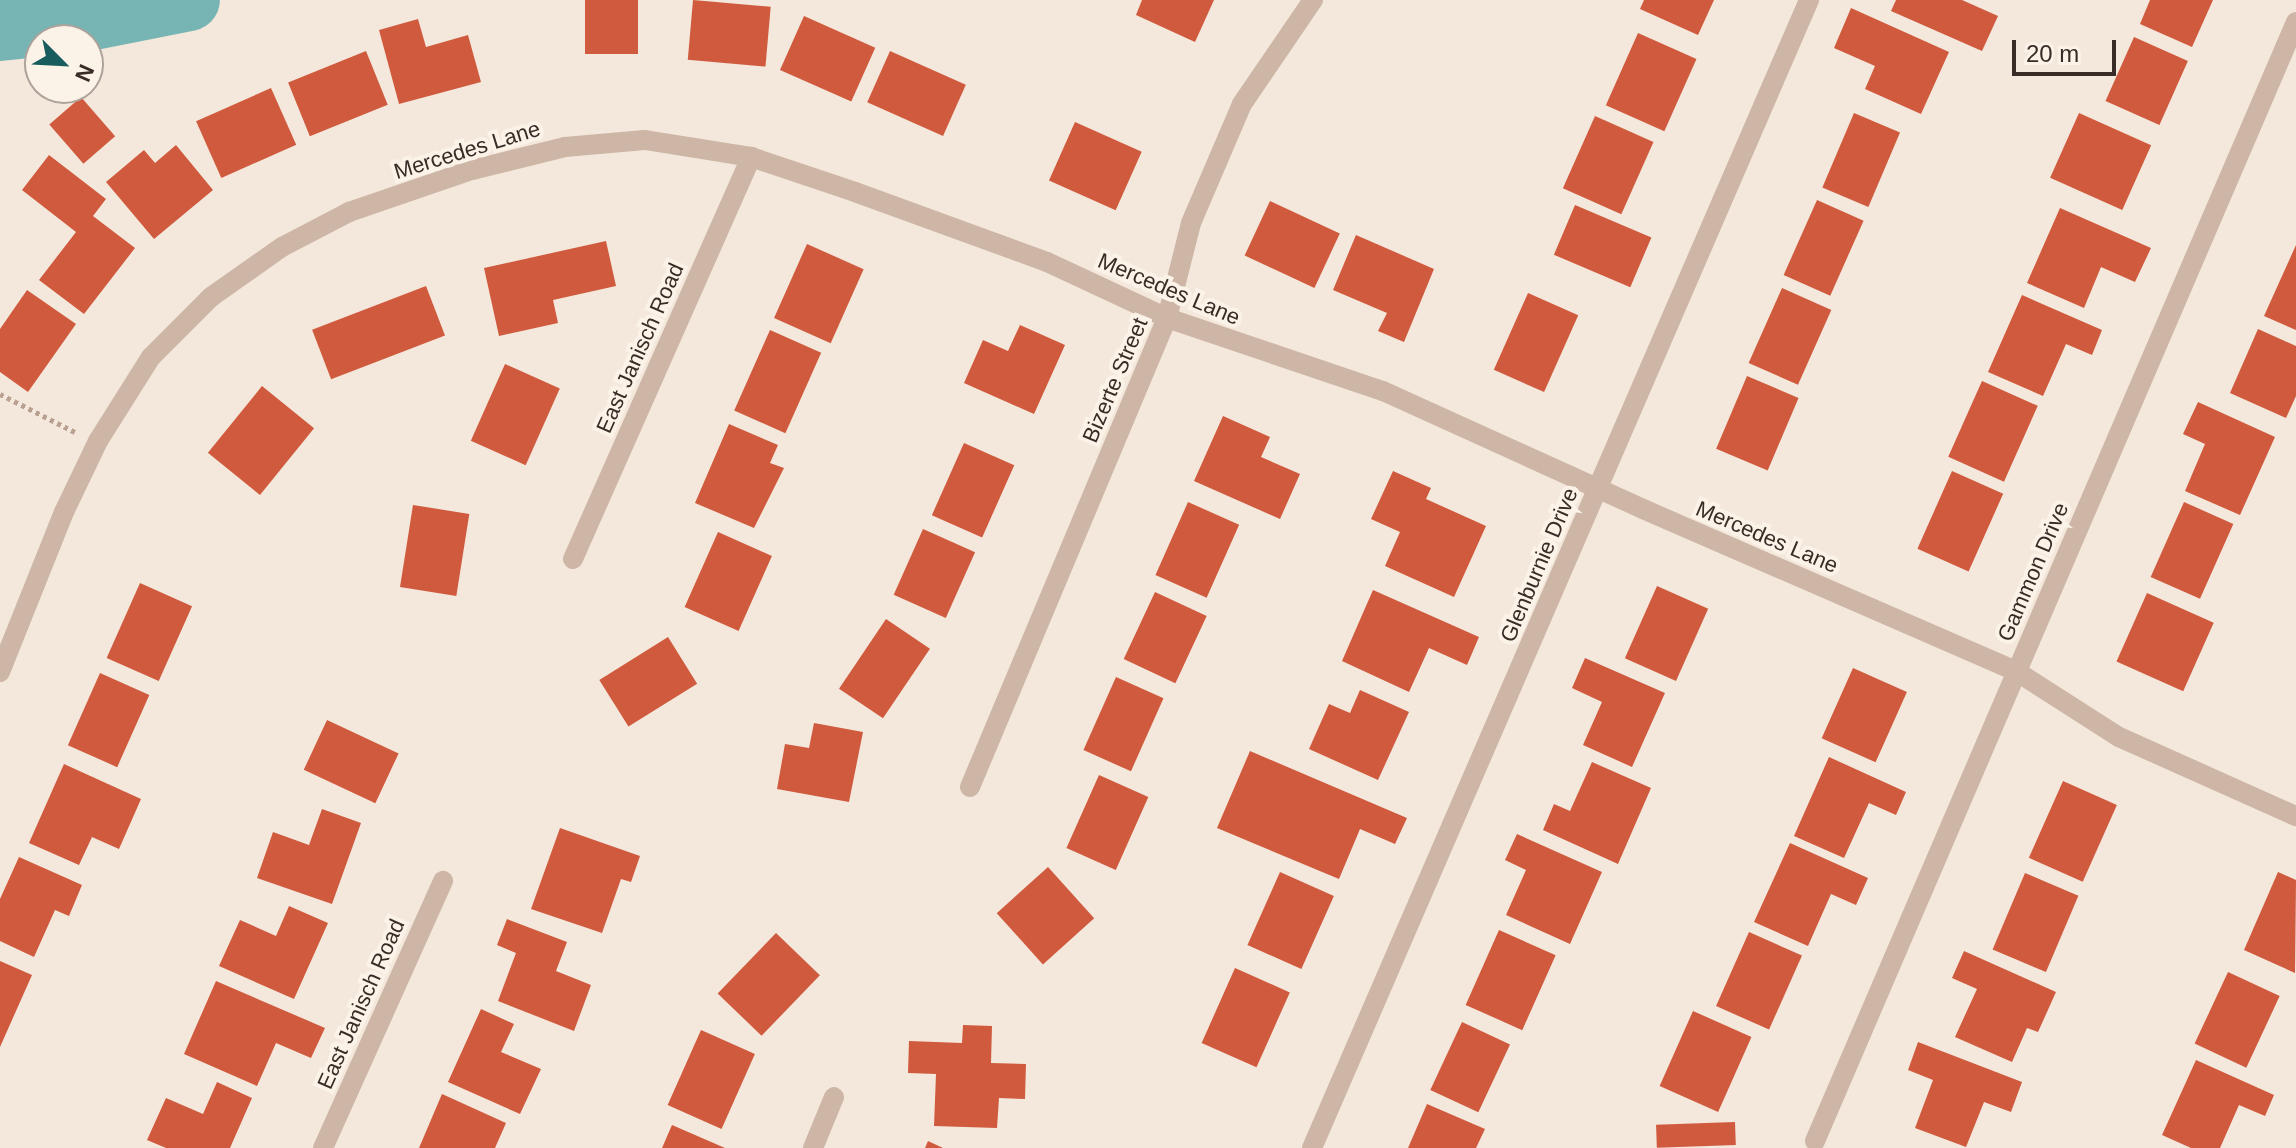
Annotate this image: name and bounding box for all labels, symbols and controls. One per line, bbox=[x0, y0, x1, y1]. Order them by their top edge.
north arrow bbox=[24, 24, 104, 104]
scale bar bbox=[2016, 24, 2120, 74]
text: 20 m bbox=[2026, 40, 2079, 67]
text: N bbox=[70, 61, 99, 85]
street label: Mercedes Lane bbox=[391, 115, 543, 185]
street label: Mercedes Lane bbox=[1094, 247, 1244, 331]
street label: East Janisch Road bbox=[591, 259, 689, 437]
street label: Bizerte Street bbox=[1077, 314, 1153, 446]
street label: Glenburnie Drive bbox=[1495, 484, 1583, 646]
street label: Mercedes Lane bbox=[1692, 495, 1842, 579]
street label: Gammon Drive bbox=[1992, 499, 2074, 645]
street label: East Janisch Road bbox=[312, 915, 410, 1093]

